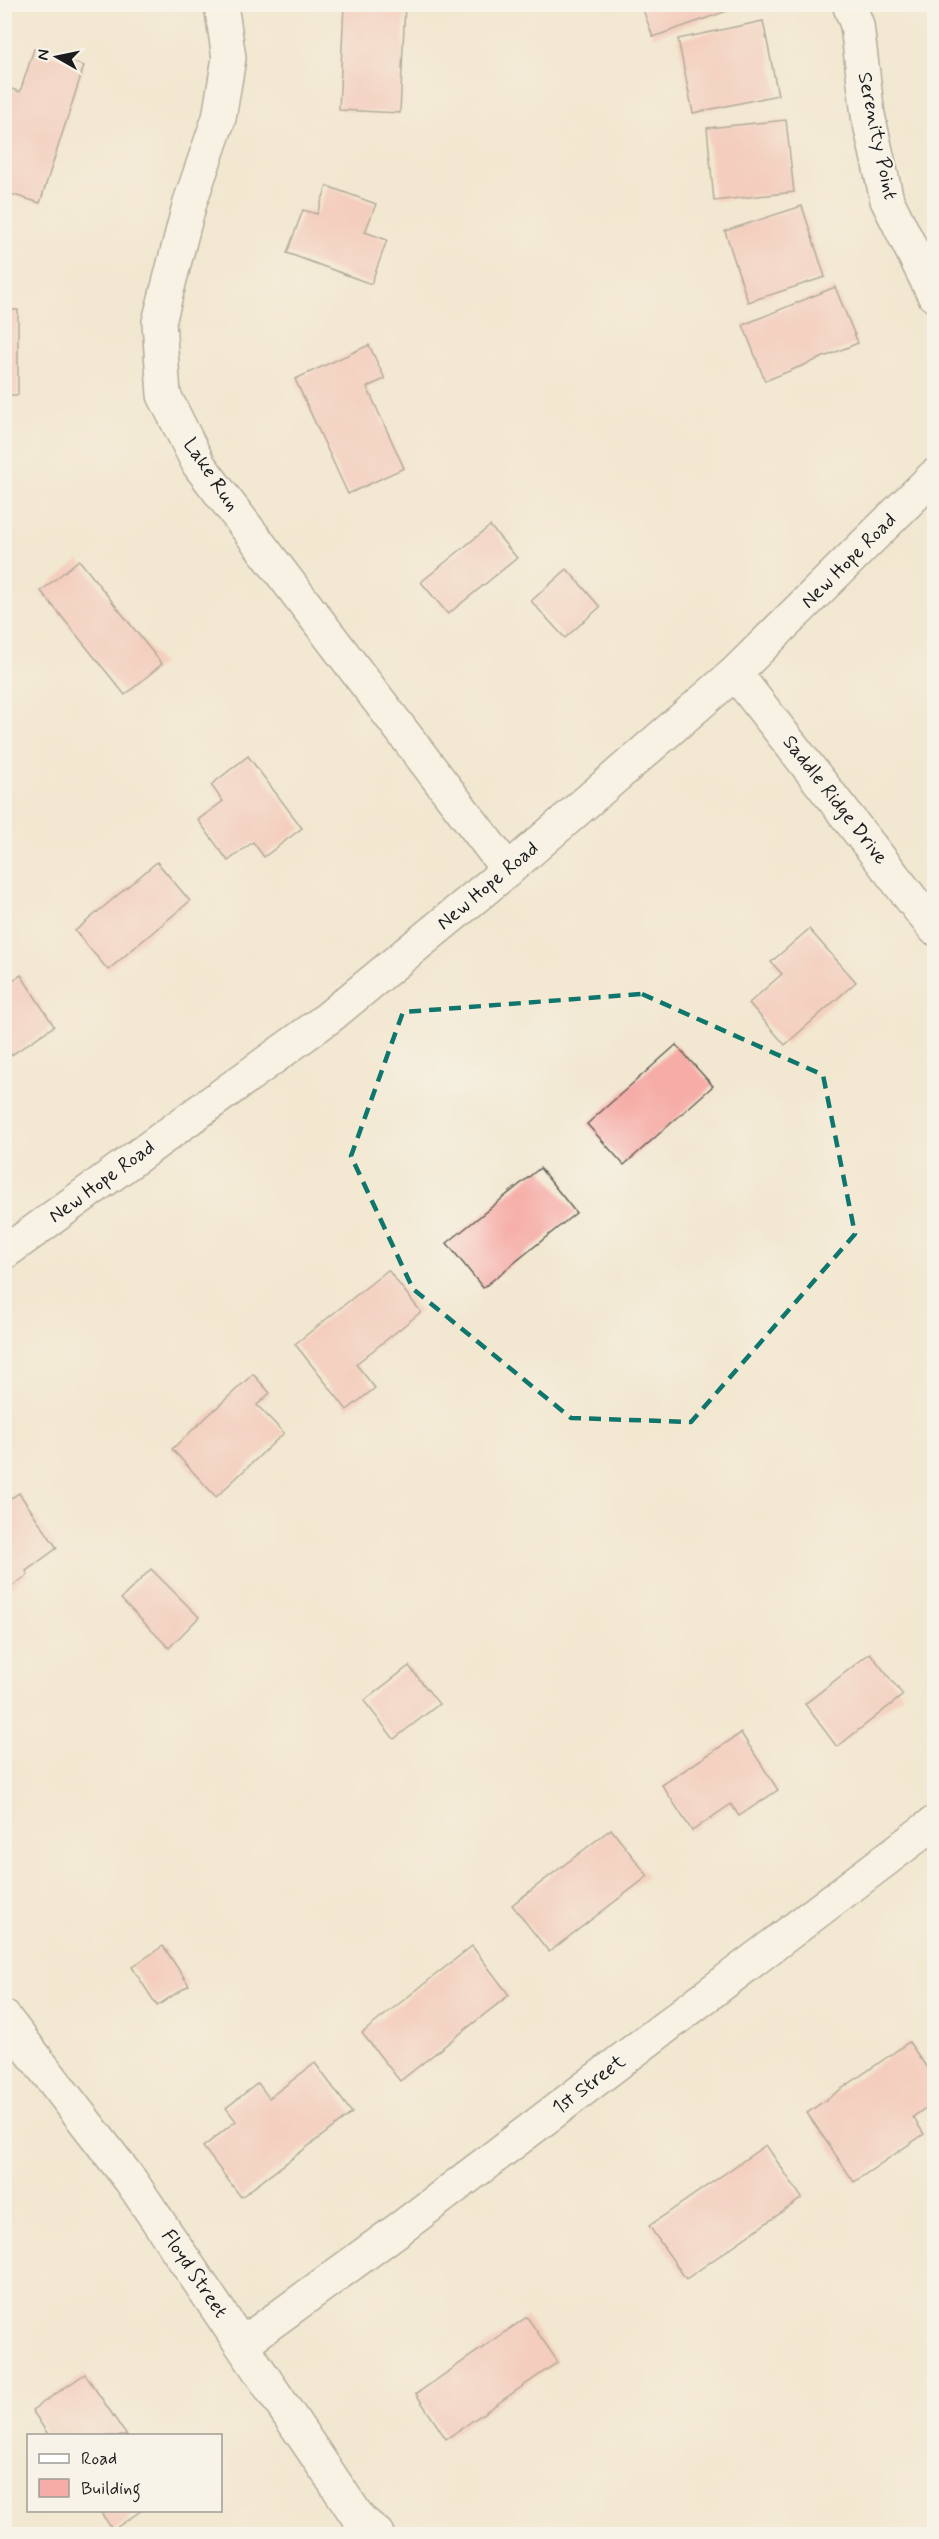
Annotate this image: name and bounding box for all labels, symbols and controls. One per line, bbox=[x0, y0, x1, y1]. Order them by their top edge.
north arrow bbox=[27, 27, 87, 87]
text: N bbox=[32, 48, 55, 62]
street label: Serenity Point bbox=[850, 70, 904, 202]
street label: Lake Run bbox=[176, 433, 246, 517]
street label: New Hope Road bbox=[795, 507, 903, 615]
street label: Saddle Ridge Drive bbox=[776, 730, 894, 870]
street label: New Hope Road bbox=[431, 835, 545, 937]
street label: New Hope Road bbox=[43, 1134, 161, 1230]
street label: 1st Street bbox=[547, 2048, 631, 2121]
street label: Floyd Street bbox=[154, 2224, 234, 2324]
legend bbox=[27, 2434, 222, 2512]
text: Road bbox=[81, 2447, 117, 2471]
text: Building bbox=[81, 2477, 141, 2503]

